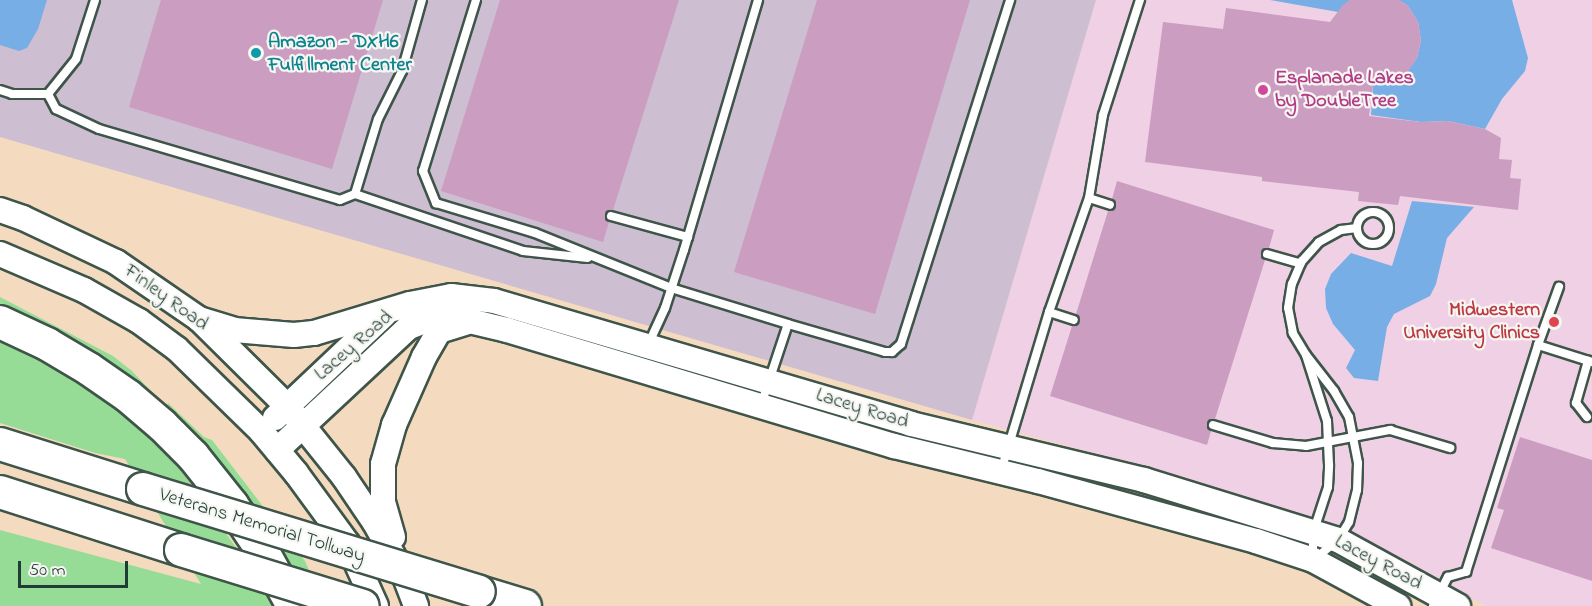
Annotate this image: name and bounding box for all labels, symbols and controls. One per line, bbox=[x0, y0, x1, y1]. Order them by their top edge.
place label: Amazon - DXH6 Fulfillment Center bbox=[268, 30, 412, 77]
marker: Amazon - DXH6 Fulfillment Center bbox=[249, 46, 263, 60]
place label: Esplanade Lakes by DoubleTree bbox=[1275, 66, 1414, 113]
marker: Esplanade Lakes by DoubleTree bbox=[1256, 83, 1270, 97]
street label: Finley Road bbox=[119, 259, 213, 337]
place label: Midwestern University Clinics bbox=[1403, 298, 1540, 345]
street label: Lacey Road bbox=[310, 306, 398, 386]
marker: Midwestern University Clinics bbox=[1545, 313, 1563, 331]
street label: Lacey Road bbox=[813, 384, 911, 434]
street label: Veterans Memorial Tollway bbox=[156, 483, 368, 569]
street label: Lacey Road bbox=[1330, 530, 1426, 596]
scale bar bbox=[21, 549, 130, 587]
text: 50 m bbox=[29, 558, 66, 584]

